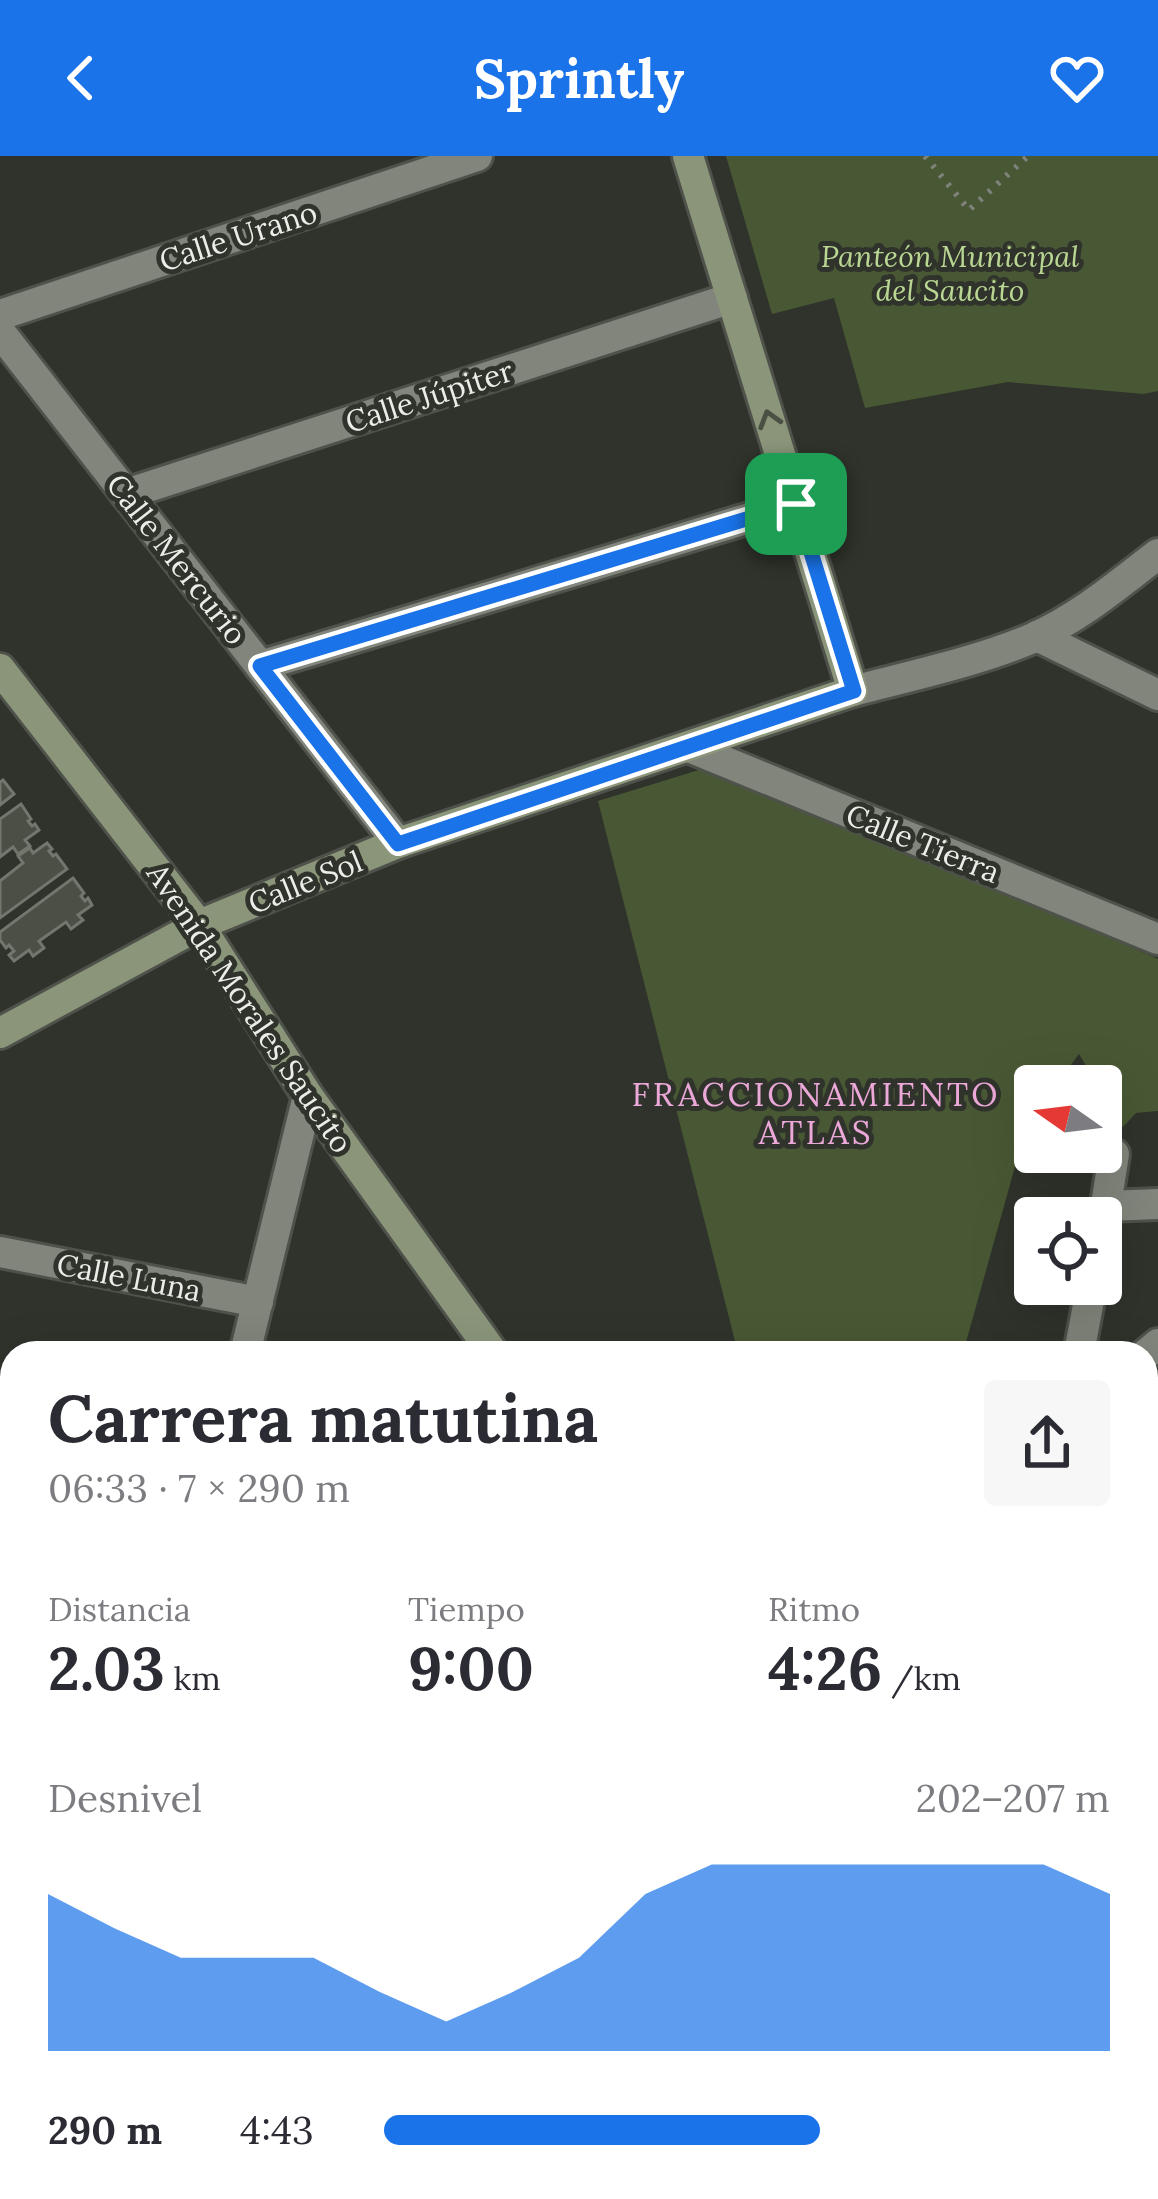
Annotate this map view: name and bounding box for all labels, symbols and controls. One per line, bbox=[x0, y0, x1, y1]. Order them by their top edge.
text: Sprintly bbox=[474, 44, 684, 113]
icon: back bbox=[48, 45, 114, 111]
icon: heart bbox=[1044, 45, 1110, 111]
street label: Calle Urano bbox=[154, 193, 322, 279]
park label: Panteón Municipal del Saucito bbox=[821, 237, 1080, 309]
street label: Calle Júpiter bbox=[341, 351, 517, 441]
one-way arrow bbox=[759, 409, 784, 430]
pin bbox=[745, 453, 847, 555]
street label: Calle Mercurio bbox=[99, 466, 255, 652]
icon: arrive bbox=[763, 471, 829, 537]
street label: Calle Tierra bbox=[841, 795, 1005, 891]
street label: Calle Sol bbox=[242, 842, 368, 922]
street label: Avenida Morales Saucito bbox=[138, 855, 361, 1160]
north arrow bbox=[1014, 1065, 1122, 1173]
map controls bbox=[1014, 1065, 1122, 1305]
district label: FRACCIONAMIENTO ATLAS bbox=[632, 1073, 1000, 1153]
button: locate bbox=[1014, 1197, 1122, 1305]
street label: Calle Luna bbox=[54, 1244, 204, 1310]
text: Carrera matutina bbox=[48, 1376, 598, 1460]
button: share bbox=[984, 1380, 1110, 1506]
text: 06:33 · 7 × 290 m bbox=[48, 1463, 350, 1513]
text: Distancia bbox=[48, 1588, 191, 1630]
text: Tiempo bbox=[408, 1588, 525, 1630]
text: Ritmo bbox=[768, 1588, 860, 1630]
text: 2.03 bbox=[48, 1630, 165, 1706]
text: 9:00 bbox=[408, 1630, 534, 1706]
text: 4:26 bbox=[768, 1630, 882, 1706]
text: km bbox=[165, 1657, 221, 1699]
text: /km bbox=[882, 1657, 961, 1699]
text: Desnivel bbox=[48, 1773, 202, 1823]
text: 202–207 m bbox=[916, 1773, 1110, 1823]
text: 290 m bbox=[48, 2105, 162, 2155]
text: 4:43 bbox=[240, 2105, 314, 2155]

